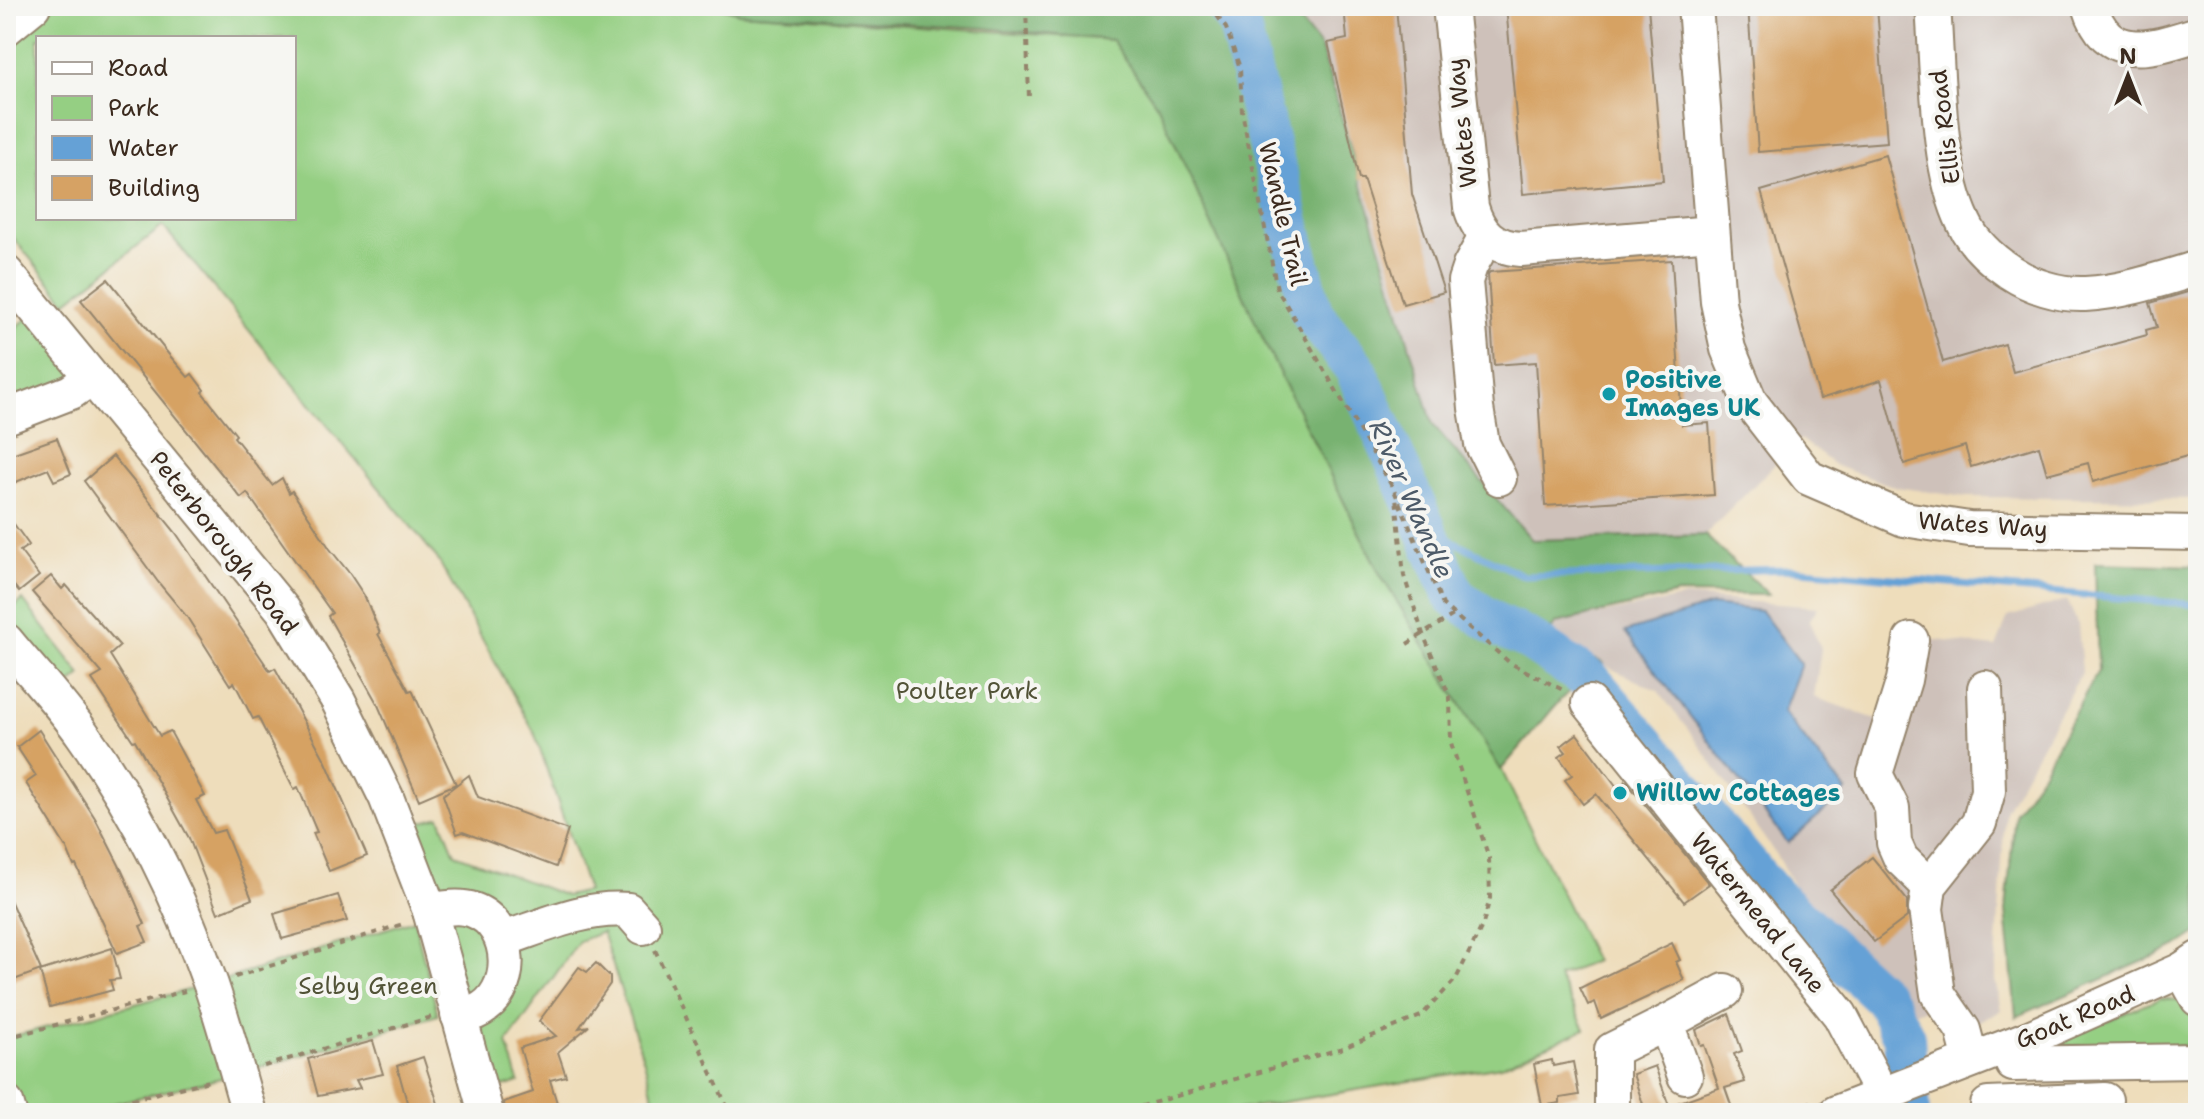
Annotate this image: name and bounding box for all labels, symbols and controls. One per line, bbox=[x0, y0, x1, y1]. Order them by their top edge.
legend bbox=[36, 36, 296, 220]
north arrow bbox=[2088, 36, 2168, 116]
text: N bbox=[2119, 42, 2137, 71]
text: Road bbox=[108, 52, 168, 84]
street label: Wates Way bbox=[1439, 57, 1485, 189]
street label: Ellis Road bbox=[1922, 68, 1968, 186]
text: Park bbox=[108, 92, 160, 124]
text: Water bbox=[108, 132, 179, 164]
street label: Wandle Trail bbox=[1251, 139, 1315, 290]
text: Building bbox=[108, 172, 200, 204]
place label: Positive Images UK bbox=[1625, 364, 1761, 424]
marker: Positive Images UK bbox=[1600, 385, 1618, 403]
water label: River Wandle bbox=[1361, 414, 1463, 584]
street label: Peterborough Road bbox=[142, 445, 306, 641]
street label: Wates Way bbox=[1917, 504, 2049, 546]
park label: Poulter Park bbox=[896, 675, 1038, 707]
place label: Willow Cottages bbox=[1636, 777, 1841, 809]
marker: Willow Cottages bbox=[1611, 784, 1629, 802]
street label: Watermead Lane bbox=[1683, 826, 1833, 1000]
park label: Selby Green bbox=[298, 970, 438, 1002]
street label: Goat Road bbox=[2011, 978, 2139, 1056]

